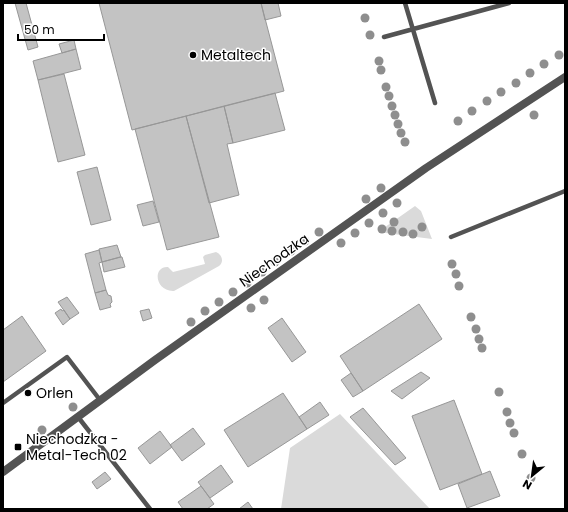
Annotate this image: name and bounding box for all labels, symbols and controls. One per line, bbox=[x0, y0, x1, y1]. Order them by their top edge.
scale bar bbox=[18, 16, 104, 42]
text: 50 m bbox=[24, 21, 55, 38]
place label: Metaltech bbox=[201, 45, 271, 65]
marker: Metaltech bbox=[188, 50, 198, 60]
street label: Niechodzka bbox=[235, 229, 313, 291]
place label: Orlen bbox=[36, 383, 73, 403]
marker: Orlen bbox=[23, 388, 33, 398]
place label: Niechodzka - Metal-Tech 02 bbox=[26, 429, 127, 465]
marker: Niechodzka - Metal-Tech 02 bbox=[13, 442, 23, 452]
north arrow bbox=[512, 456, 552, 496]
text: N bbox=[520, 476, 535, 494]

